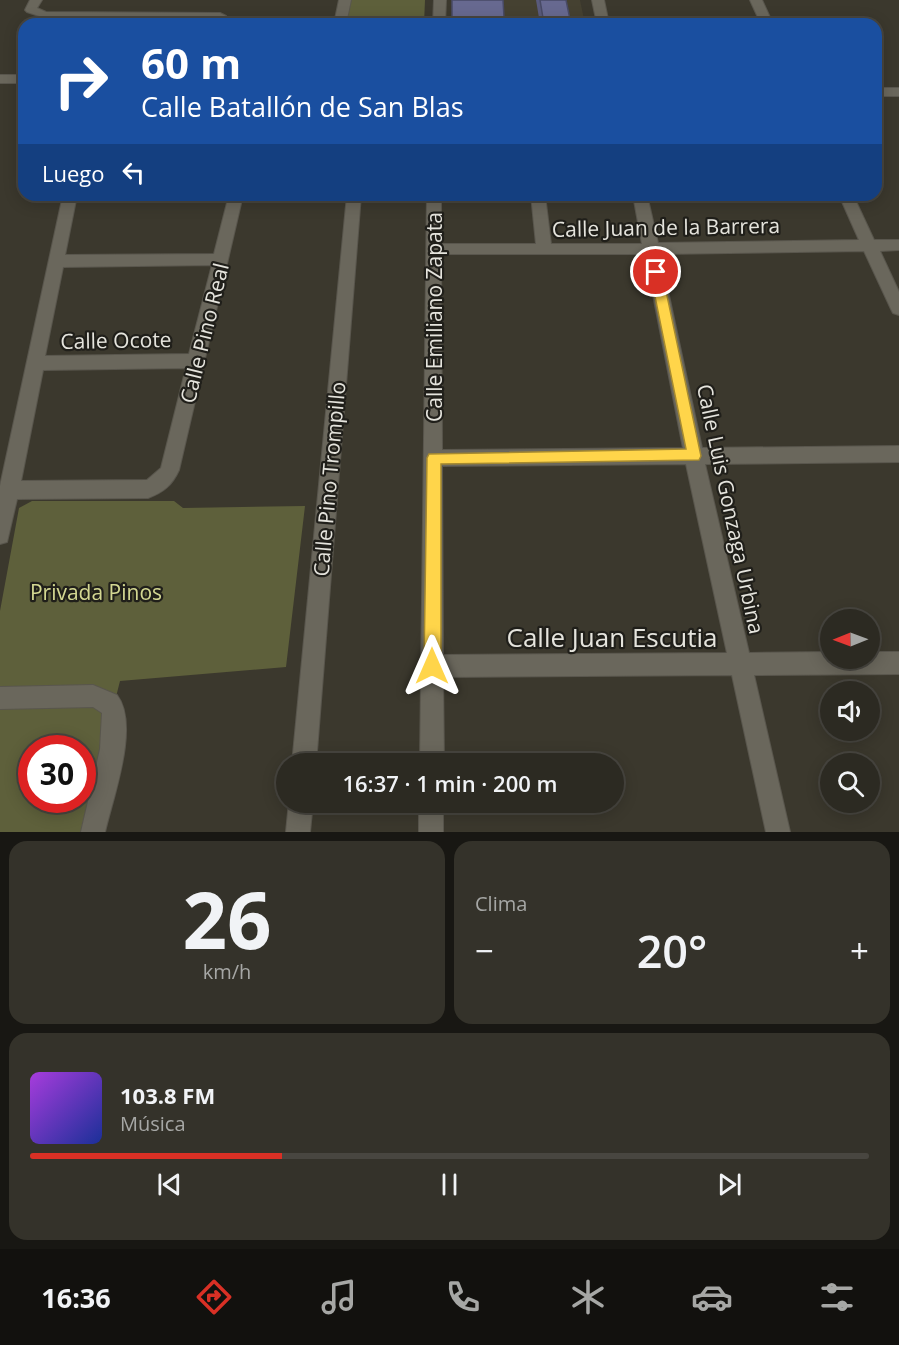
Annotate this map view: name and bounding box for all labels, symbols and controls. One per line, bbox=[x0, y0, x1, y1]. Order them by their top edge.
text: 60 m bbox=[141, 34, 241, 91]
icon: right bbox=[42, 42, 120, 120]
text: Calle Batallón de San Blas bbox=[141, 88, 464, 125]
icon: left bbox=[117, 156, 150, 189]
text: Luego bbox=[42, 158, 105, 188]
street label: Calle Juan de la Barrera bbox=[552, 211, 780, 243]
street label: Calle Emiliano Zapata bbox=[420, 212, 448, 422]
pin bbox=[630, 246, 681, 297]
icon: arrive bbox=[639, 255, 672, 288]
street label: Calle Pino Real bbox=[173, 260, 235, 406]
street label: Calle Ocote bbox=[60, 325, 172, 355]
street label: Calle Pino Trompillo bbox=[307, 381, 351, 577]
street label: Calle Luis Gonzaga Urbina bbox=[691, 381, 771, 637]
park label: Privada Pinos bbox=[30, 578, 162, 606]
north arrow bbox=[820, 609, 880, 669]
map controls bbox=[820, 609, 880, 813]
street label: Calle Juan Escutia bbox=[507, 619, 717, 655]
position arrow bbox=[400, 634, 464, 698]
button: sound bbox=[820, 681, 880, 741]
speed limit sign: 30 bbox=[18, 735, 96, 813]
button: search bbox=[820, 753, 880, 813]
text: 16:37 · 1 min · 200 m bbox=[342, 768, 558, 798]
text: 26 bbox=[182, 866, 272, 972]
text: Clima bbox=[475, 890, 527, 917]
text: 20° bbox=[637, 920, 707, 981]
text: − bbox=[475, 928, 494, 973]
text: + bbox=[850, 928, 869, 973]
text: km/h bbox=[203, 958, 251, 985]
text: 103.8 FM bbox=[120, 1080, 215, 1110]
text: Música bbox=[120, 1110, 186, 1137]
icon: previous bbox=[153, 1168, 186, 1201]
icon: pause bbox=[433, 1168, 466, 1201]
icon: next bbox=[713, 1168, 746, 1201]
icon: directions bbox=[193, 1276, 235, 1318]
icon: music bbox=[318, 1276, 360, 1318]
icon: phone bbox=[442, 1276, 484, 1318]
icon: climate bbox=[567, 1276, 609, 1318]
icon: car bbox=[691, 1276, 733, 1318]
icon: filters bbox=[816, 1276, 858, 1318]
text: 16:36 bbox=[41, 1279, 111, 1316]

